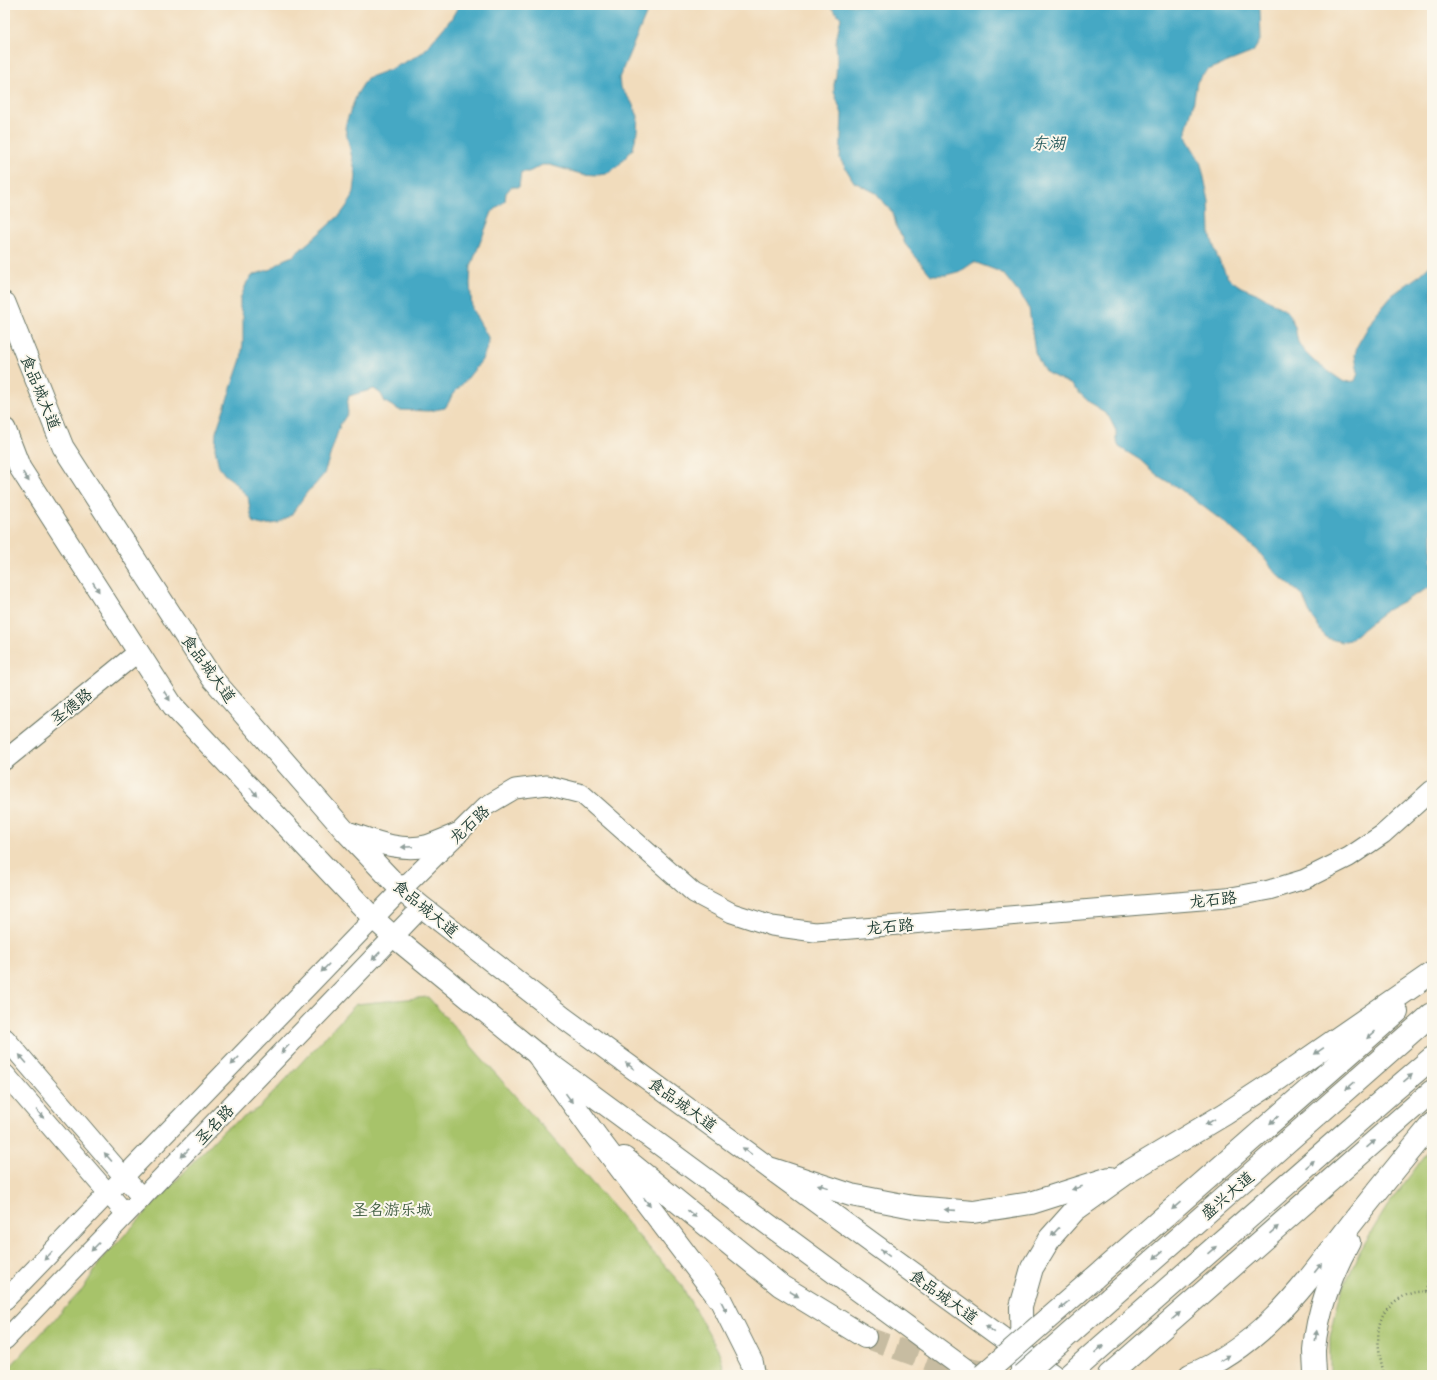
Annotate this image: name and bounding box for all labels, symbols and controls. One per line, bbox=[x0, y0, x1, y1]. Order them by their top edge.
water label: 东湖 bbox=[1031, 133, 1067, 154]
street label: 食品城大道 bbox=[16, 352, 64, 433]
one-way arrow bbox=[22, 472, 30, 483]
one-way arrow bbox=[93, 581, 100, 593]
street label: 食品城大道 bbox=[177, 630, 240, 707]
street label: 圣德路 bbox=[47, 684, 97, 730]
one-way arrow bbox=[163, 690, 170, 702]
one-way arrow bbox=[249, 787, 259, 797]
street label: 龙石路 bbox=[445, 801, 494, 848]
one-way arrow bbox=[400, 844, 413, 850]
street label: 食品城大道 bbox=[388, 875, 462, 942]
street label: 龙石路 bbox=[1188, 888, 1238, 912]
street label: 龙石路 bbox=[865, 915, 915, 939]
one-way arrow bbox=[371, 951, 381, 961]
one-way arrow bbox=[320, 963, 330, 973]
one-way arrow bbox=[1366, 1030, 1376, 1039]
one-way arrow bbox=[281, 1044, 290, 1054]
one-way arrow bbox=[1314, 1047, 1324, 1055]
one-way arrow bbox=[18, 1054, 27, 1064]
one-way arrow bbox=[230, 1056, 240, 1066]
one-way arrow bbox=[625, 1062, 636, 1070]
street label: 食品城大道 bbox=[644, 1073, 721, 1136]
one-way arrow bbox=[1402, 1074, 1413, 1083]
one-way arrow bbox=[1345, 1082, 1356, 1091]
one-way arrow bbox=[565, 1092, 573, 1103]
street label: 圣名路 bbox=[191, 1100, 239, 1149]
one-way arrow bbox=[35, 1108, 44, 1119]
one-way arrow bbox=[1268, 1116, 1279, 1125]
one-way arrow bbox=[1204, 1119, 1216, 1126]
one-way arrow bbox=[1366, 1140, 1377, 1149]
one-way arrow bbox=[741, 1147, 752, 1155]
one-way arrow bbox=[181, 1148, 190, 1158]
one-way arrow bbox=[103, 1152, 112, 1163]
one-way arrow bbox=[1304, 1159, 1315, 1168]
street label: 盛兴大道 bbox=[1197, 1167, 1258, 1224]
one-way arrow bbox=[817, 1183, 829, 1189]
one-way arrow bbox=[1071, 1185, 1083, 1191]
one-way arrow bbox=[642, 1196, 651, 1207]
park label: 圣名游乐城 bbox=[352, 1200, 432, 1220]
one-way arrow bbox=[1171, 1202, 1181, 1211]
one-way arrow bbox=[944, 1207, 956, 1214]
one-way arrow bbox=[686, 1209, 697, 1218]
one-way arrow bbox=[1268, 1226, 1279, 1235]
one-way arrow bbox=[1050, 1227, 1059, 1237]
one-way arrow bbox=[90, 1242, 100, 1252]
one-way arrow bbox=[1207, 1245, 1217, 1254]
one-way arrow bbox=[880, 1248, 891, 1257]
one-way arrow bbox=[43, 1251, 52, 1261]
one-way arrow bbox=[1153, 1251, 1163, 1260]
one-way arrow bbox=[1313, 1262, 1322, 1273]
street label: 食品城大道 bbox=[905, 1265, 982, 1328]
one-way arrow bbox=[788, 1290, 800, 1297]
one-way arrow bbox=[1059, 1300, 1069, 1309]
one-way arrow bbox=[720, 1301, 727, 1312]
one-way arrow bbox=[1171, 1312, 1181, 1321]
one-way arrow bbox=[985, 1325, 996, 1333]
one-way arrow bbox=[1313, 1330, 1319, 1342]
one-way arrow bbox=[1093, 1345, 1104, 1354]
one-way arrow bbox=[1219, 1354, 1231, 1361]

